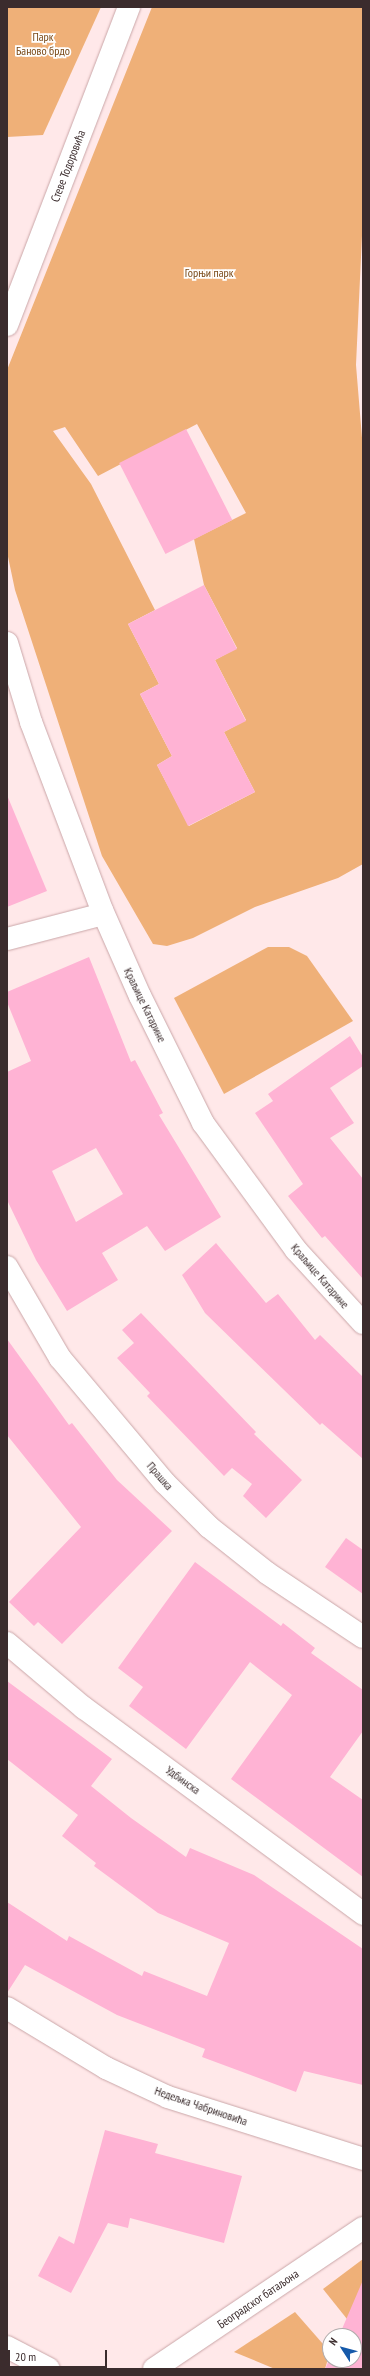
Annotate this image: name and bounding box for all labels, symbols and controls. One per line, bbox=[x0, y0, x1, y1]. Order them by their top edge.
park label: Парк Баново брдо bbox=[16, 30, 70, 58]
street label: Стеве Тодоровића bbox=[48, 128, 88, 204]
park label: Горњи парк bbox=[185, 266, 233, 280]
street label: Краљице Катарине bbox=[121, 965, 169, 1045]
street label: Краљице Катарине bbox=[288, 1241, 352, 1311]
street label: Прашка bbox=[144, 1459, 176, 1493]
street label: Удбинска bbox=[163, 1763, 203, 1797]
street label: Недељка Чабриновића bbox=[153, 2083, 249, 2129]
street label: Београдског батаљона bbox=[215, 2266, 301, 2332]
north arrow bbox=[322, 2328, 362, 2368]
text: N bbox=[326, 2335, 341, 2348]
scale bar bbox=[10, 2342, 109, 2368]
text: 20 m bbox=[15, 2349, 36, 2364]

